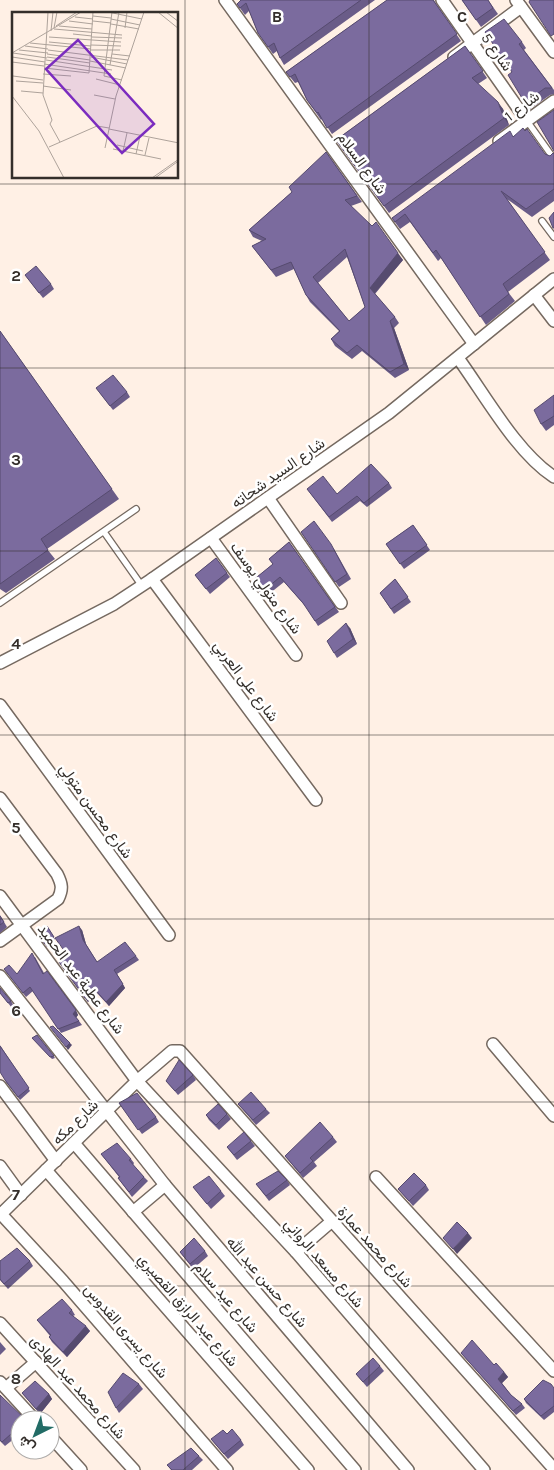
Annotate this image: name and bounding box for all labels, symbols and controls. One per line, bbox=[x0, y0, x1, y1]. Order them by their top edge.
text: B bbox=[272, 7, 282, 26]
text: C bbox=[457, 7, 467, 26]
inset map bbox=[12, 12, 179, 179]
street label: شارع 5 bbox=[476, 30, 517, 76]
street label: شارع 1 bbox=[501, 87, 544, 126]
street label: شارع السلام bbox=[332, 129, 391, 199]
text: 2 bbox=[11, 266, 21, 285]
street label: شارع السيد شحاته bbox=[228, 434, 329, 514]
text: 3 bbox=[11, 450, 21, 469]
street label: شارع متولي يوسف bbox=[223, 538, 306, 640]
text: 4 bbox=[11, 634, 21, 653]
street label: شارع على العربي bbox=[206, 637, 282, 728]
street label: شارع محسن متولي bbox=[52, 760, 137, 865]
text: 5 bbox=[11, 818, 21, 837]
street label: شارع عطية عبد الحميد bbox=[32, 920, 128, 1039]
text: 6 bbox=[11, 1001, 21, 1020]
street label: شارع مكه bbox=[48, 1096, 103, 1150]
text: 7 bbox=[12, 1185, 20, 1204]
street label: شارع محمد عمارة bbox=[332, 1203, 416, 1293]
street label: شارع مسعد الرواني bbox=[277, 1215, 368, 1314]
street label: شارع حسن عبد الله bbox=[221, 1233, 311, 1332]
street label: شارع عبد الرازق القصيري bbox=[131, 1250, 242, 1373]
street label: شارع عيد سلام bbox=[189, 1258, 262, 1338]
street label: شارع يسرى القدوس bbox=[79, 1280, 172, 1383]
street label: شارع محمد عبد الهادى bbox=[27, 1331, 129, 1443]
text: 8 bbox=[11, 1369, 21, 1388]
north arrow bbox=[10, 1410, 60, 1460]

